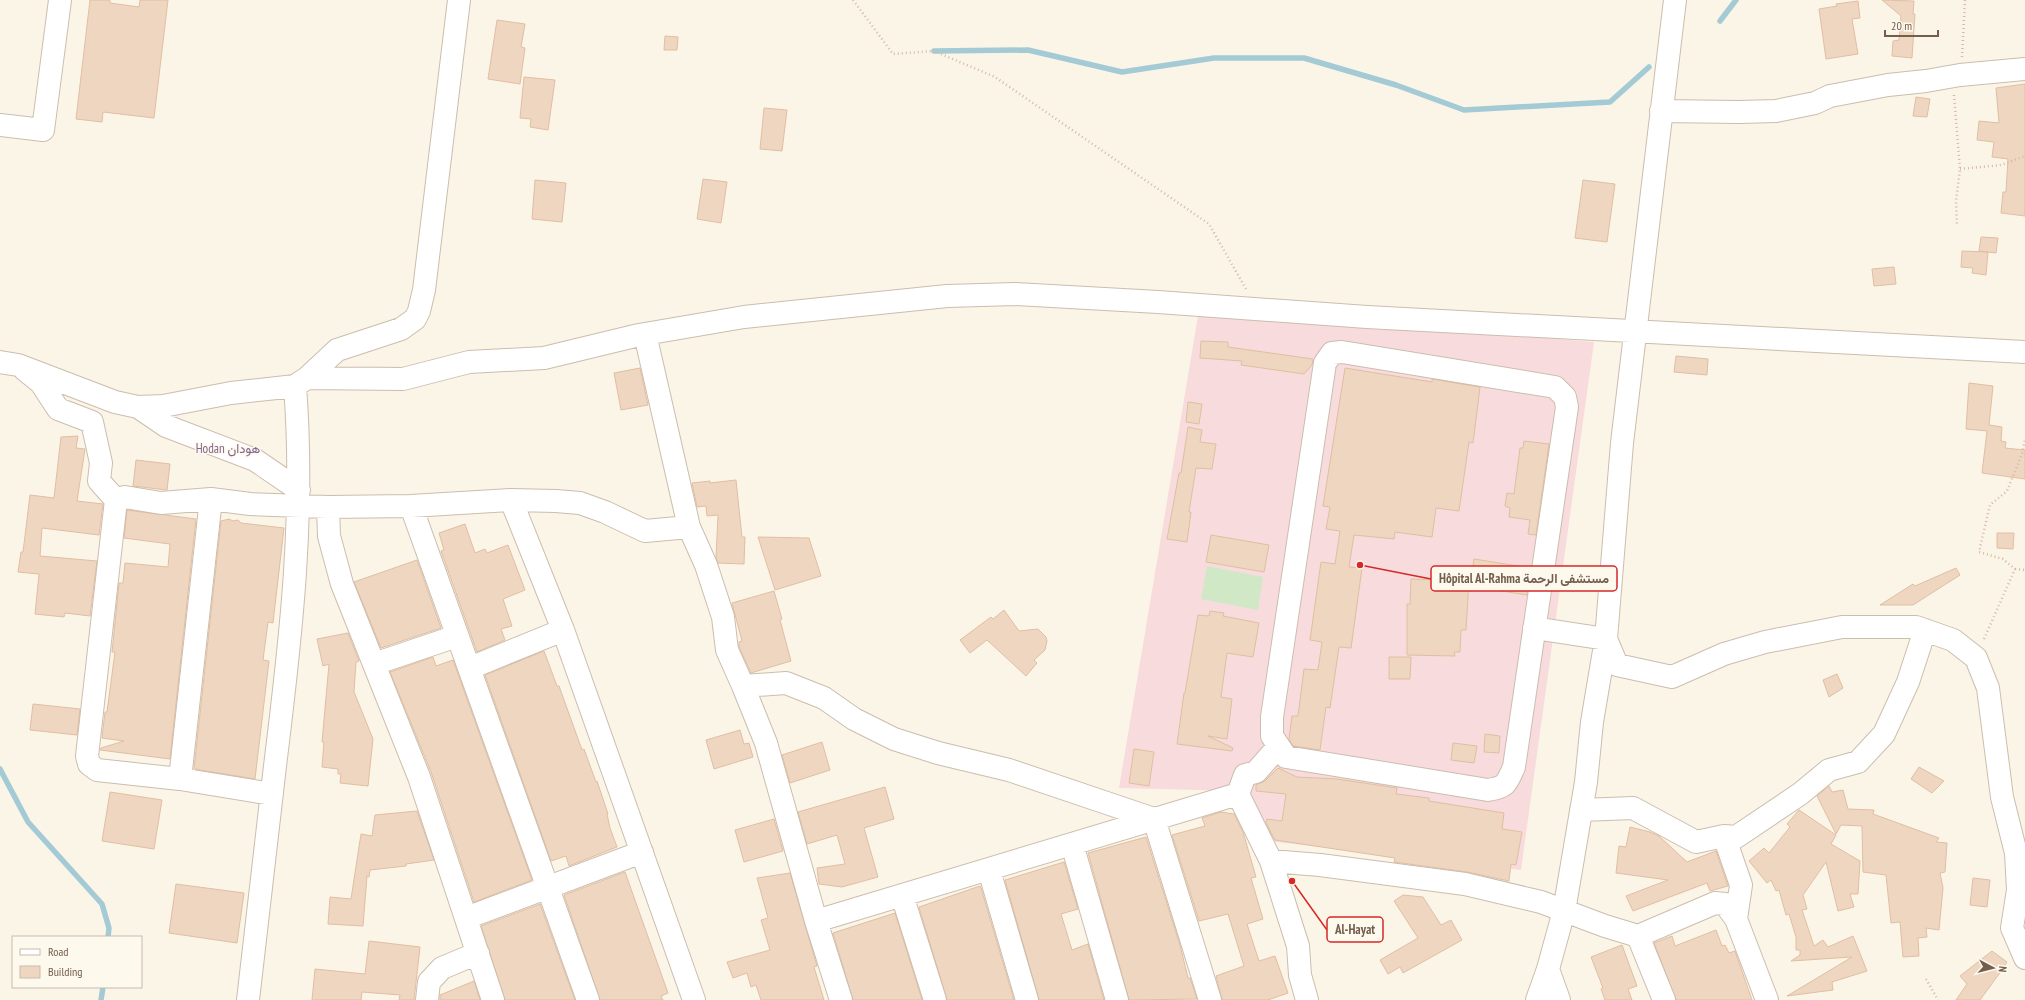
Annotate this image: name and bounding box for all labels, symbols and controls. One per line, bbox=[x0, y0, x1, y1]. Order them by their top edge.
scale bar bbox=[1885, 12, 1938, 38]
text: 20 m bbox=[1891, 18, 1912, 33]
district label: Hodan هودان bbox=[196, 440, 260, 457]
callout: Hôpital Al-Rahma مستشفى الرحمة bbox=[1431, 566, 1617, 591]
text: Hôpital Al-Rahma مستشفى الرحمة bbox=[1439, 570, 1609, 587]
callout: Al-Hayat bbox=[1327, 917, 1383, 942]
text: Al-Hayat bbox=[1334, 921, 1375, 938]
legend bbox=[12, 936, 142, 988]
text: Road bbox=[48, 944, 68, 959]
north arrow bbox=[1973, 948, 2013, 988]
text: Building bbox=[48, 964, 83, 979]
text: N bbox=[1996, 965, 2010, 973]

